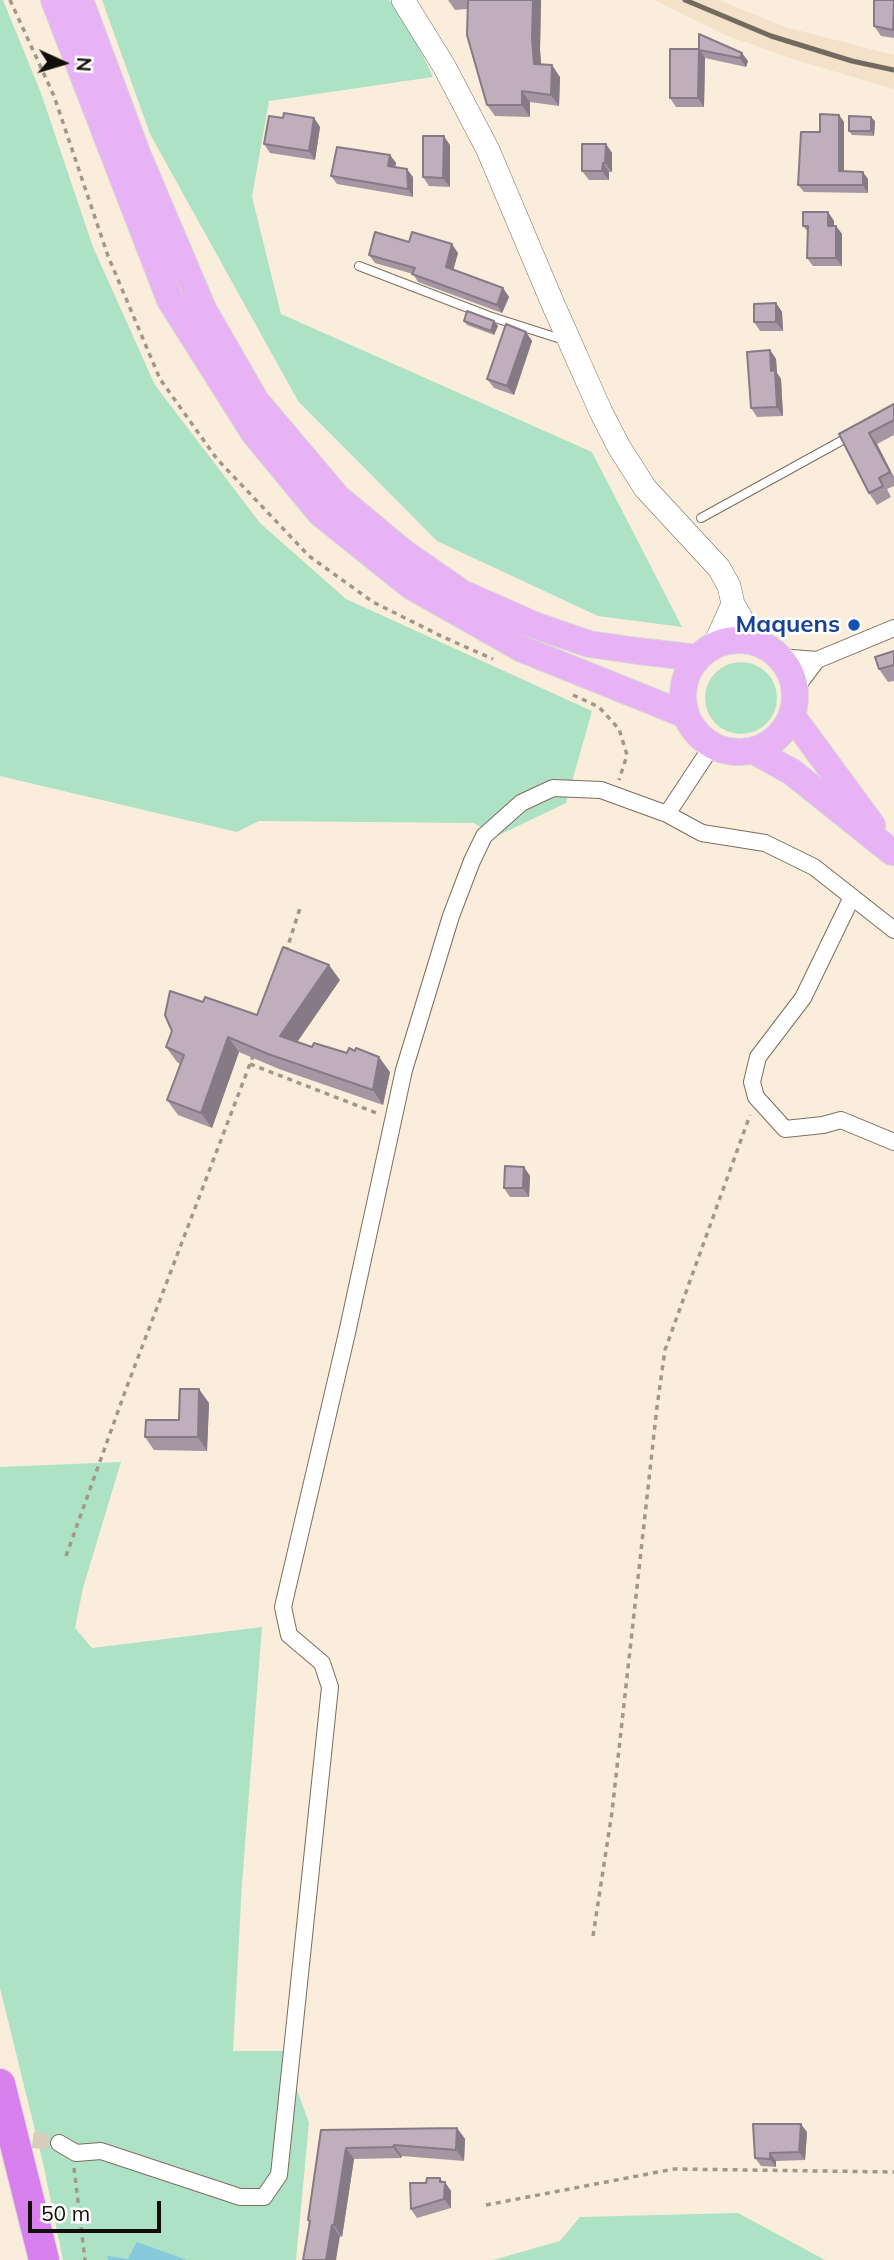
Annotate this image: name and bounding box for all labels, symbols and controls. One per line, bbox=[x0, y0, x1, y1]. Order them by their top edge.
north arrow bbox=[28, 28, 98, 98]
text: N bbox=[71, 56, 96, 72]
place label: Maquens bbox=[735, 611, 840, 639]
marker: Maquens bbox=[846, 617, 862, 633]
scale bar bbox=[32, 2186, 164, 2230]
text: 50 m bbox=[41, 2200, 90, 2226]

